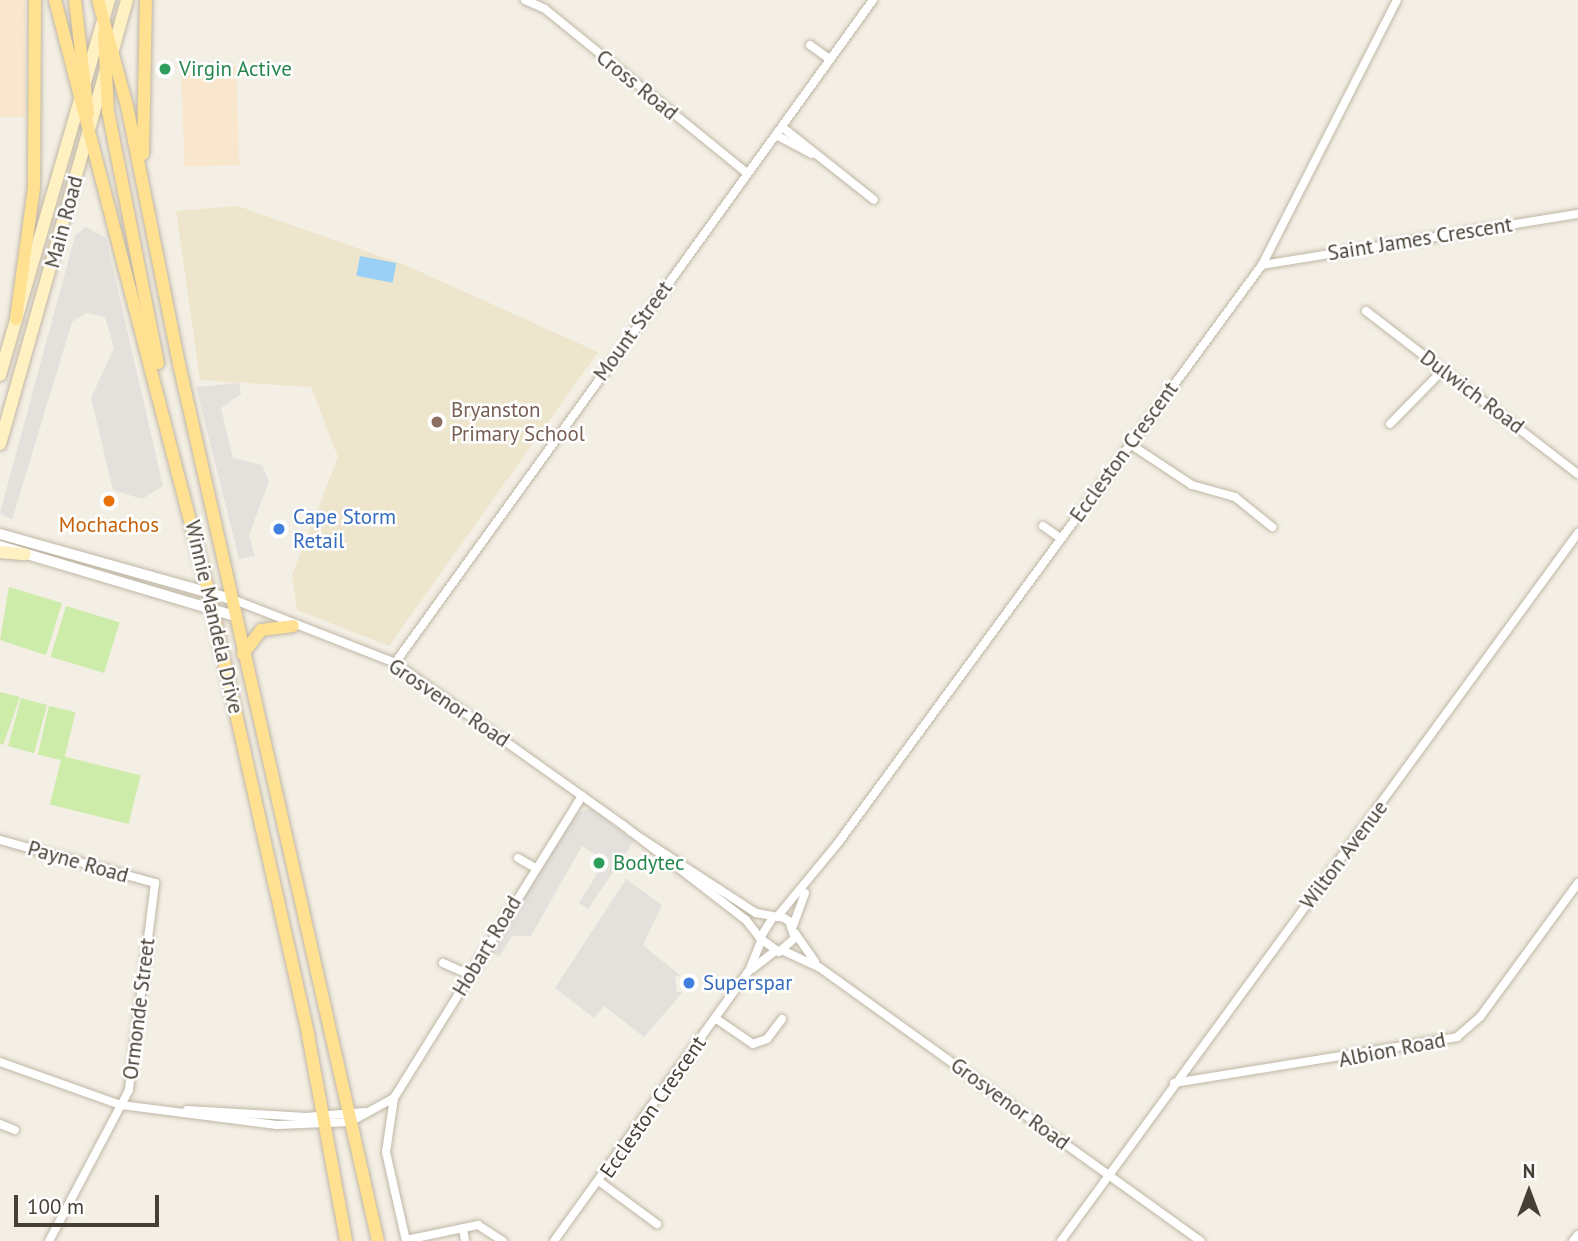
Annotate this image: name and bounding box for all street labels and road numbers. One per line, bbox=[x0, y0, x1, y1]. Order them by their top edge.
street label: Cross Road bbox=[591, 44, 683, 126]
street label: Main Road bbox=[40, 173, 88, 271]
street label: Saint James Crescent bbox=[1326, 212, 1514, 266]
street label: Mount Street bbox=[588, 276, 678, 386]
street label: Dulwich Road bbox=[1415, 345, 1529, 439]
street label: Eccleston Crescent bbox=[1065, 377, 1183, 527]
street label: Winnie Mandela Drive bbox=[179, 518, 249, 716]
street label: Grosvenor Road bbox=[384, 653, 514, 753]
street label: Wilton Avenue bbox=[1295, 796, 1393, 914]
street label: Payne Road bbox=[25, 836, 131, 888]
street label: Hobart Road bbox=[447, 891, 527, 1001]
street label: Ormonde Street bbox=[118, 937, 160, 1081]
street label: Albion Road bbox=[1336, 1027, 1448, 1073]
street label: Eccleston Crescent bbox=[595, 1031, 711, 1183]
street label: Grosvenor Road bbox=[946, 1052, 1074, 1156]

